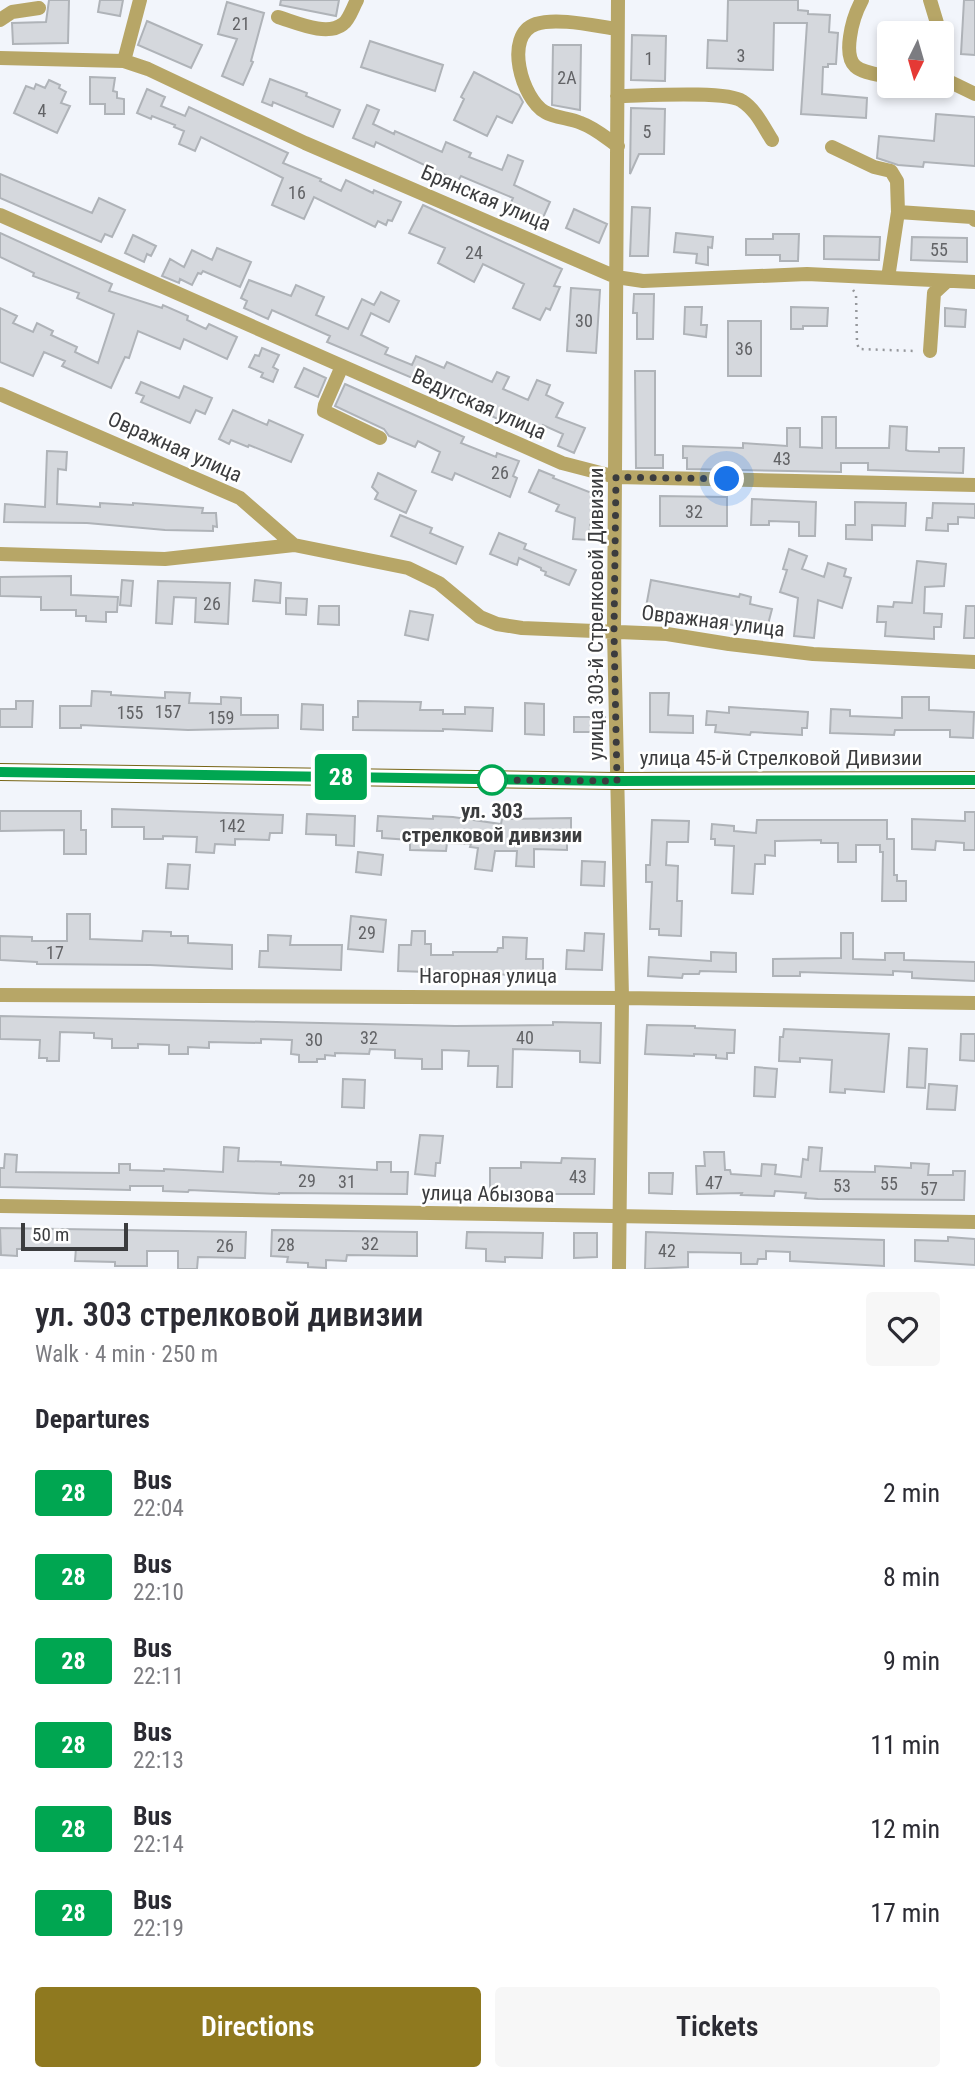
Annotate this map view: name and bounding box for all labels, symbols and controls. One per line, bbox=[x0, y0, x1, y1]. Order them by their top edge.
house number: 21 bbox=[232, 13, 250, 34]
north arrow bbox=[877, 21, 954, 98]
map controls bbox=[877, 21, 954, 98]
house number: 3 bbox=[737, 45, 745, 66]
house number: 1 bbox=[645, 48, 653, 69]
house number: 2А bbox=[557, 67, 577, 88]
house number: 4 bbox=[38, 100, 47, 121]
house number: 5 bbox=[643, 121, 652, 142]
street label: Брянская улица bbox=[418, 160, 554, 236]
house number: 16 bbox=[288, 182, 306, 203]
house number: 55 bbox=[930, 239, 948, 260]
house number: 24 bbox=[465, 242, 483, 263]
house number: 30 bbox=[575, 310, 593, 331]
house number: 36 bbox=[735, 338, 753, 359]
street label: Ведугская улица bbox=[408, 364, 550, 444]
street label: Овражная улица bbox=[104, 407, 246, 487]
house number: 43 bbox=[773, 448, 791, 469]
your location bbox=[709, 461, 744, 496]
house number: 26 bbox=[491, 462, 509, 483]
street label: улица 303-й Стрелковой Дивизии bbox=[584, 468, 608, 760]
house number: 32 bbox=[685, 501, 703, 522]
house number: 26 bbox=[203, 593, 221, 614]
street label: Овражная улица bbox=[640, 600, 786, 642]
house number: 157 bbox=[155, 701, 181, 722]
house number: 155 bbox=[117, 702, 143, 723]
house number: 159 bbox=[208, 707, 234, 728]
street label: улица 45-й Стрелковой Дивизии bbox=[640, 746, 922, 770]
line badge: 28 bbox=[310, 754, 372, 800]
text: 28 bbox=[329, 763, 353, 791]
marker: ул. 303 стрелковой дивизии bbox=[477, 765, 507, 795]
place label: ул. 303 стрелковой дивизии bbox=[402, 799, 582, 847]
house number: 142 bbox=[219, 815, 245, 836]
house number: 29 bbox=[358, 922, 376, 943]
house number: 17 bbox=[46, 942, 64, 963]
street label: Нагорная улица bbox=[419, 964, 557, 988]
house number: 32 bbox=[360, 1027, 378, 1048]
house number: 40 bbox=[516, 1027, 534, 1048]
house number: 30 bbox=[305, 1029, 323, 1050]
house number: 43 bbox=[569, 1166, 587, 1187]
house number: 29 bbox=[298, 1170, 316, 1191]
house number: 31 bbox=[338, 1171, 356, 1192]
house number: 47 bbox=[705, 1172, 723, 1193]
house number: 55 bbox=[880, 1173, 898, 1194]
house number: 53 bbox=[833, 1175, 851, 1196]
house number: 57 bbox=[920, 1178, 938, 1199]
street label: улица Абызова bbox=[421, 1181, 555, 1207]
scale bar bbox=[21, 1220, 128, 1252]
text: 50 m bbox=[32, 1223, 69, 1246]
house number: 32 bbox=[361, 1233, 379, 1254]
house number: 28 bbox=[277, 1234, 295, 1255]
house number: 26 bbox=[216, 1235, 234, 1256]
house number: 42 bbox=[658, 1240, 676, 1261]
button: heart bbox=[866, 1292, 940, 1366]
text: ул. 303 стрелковой дивизии bbox=[35, 1295, 423, 1334]
text: Walk · 4 min · 250 m bbox=[35, 1341, 218, 1368]
text: Departures bbox=[35, 1404, 150, 1434]
text: Bus bbox=[133, 1465, 172, 1495]
text: 2 min bbox=[883, 1478, 940, 1508]
text: 28 bbox=[61, 1479, 86, 1507]
text: 22:04 bbox=[133, 1495, 184, 1522]
text: Bus bbox=[133, 1549, 172, 1579]
text: 8 min bbox=[883, 1562, 940, 1592]
text: 28 bbox=[61, 1563, 86, 1591]
text: 22:10 bbox=[133, 1579, 184, 1606]
text: Bus bbox=[133, 1633, 172, 1663]
text: 9 min bbox=[883, 1646, 940, 1676]
text: 28 bbox=[61, 1647, 86, 1675]
text: 22:11 bbox=[133, 1663, 184, 1690]
text: Bus bbox=[133, 1717, 172, 1747]
text: 11 min bbox=[870, 1730, 940, 1760]
text: 28 bbox=[61, 1731, 86, 1759]
text: 22:13 bbox=[133, 1747, 184, 1774]
text: Bus bbox=[133, 1801, 172, 1831]
text: 12 min bbox=[870, 1814, 940, 1844]
text: 28 bbox=[61, 1815, 86, 1843]
text: 22:14 bbox=[133, 1831, 184, 1858]
text: Bus bbox=[133, 1885, 172, 1915]
text: 17 min bbox=[870, 1898, 940, 1928]
text: 28 bbox=[61, 1899, 86, 1927]
text: 22:19 bbox=[133, 1915, 184, 1942]
button: Directions bbox=[35, 1987, 481, 2067]
button: Tickets bbox=[495, 1987, 940, 2067]

